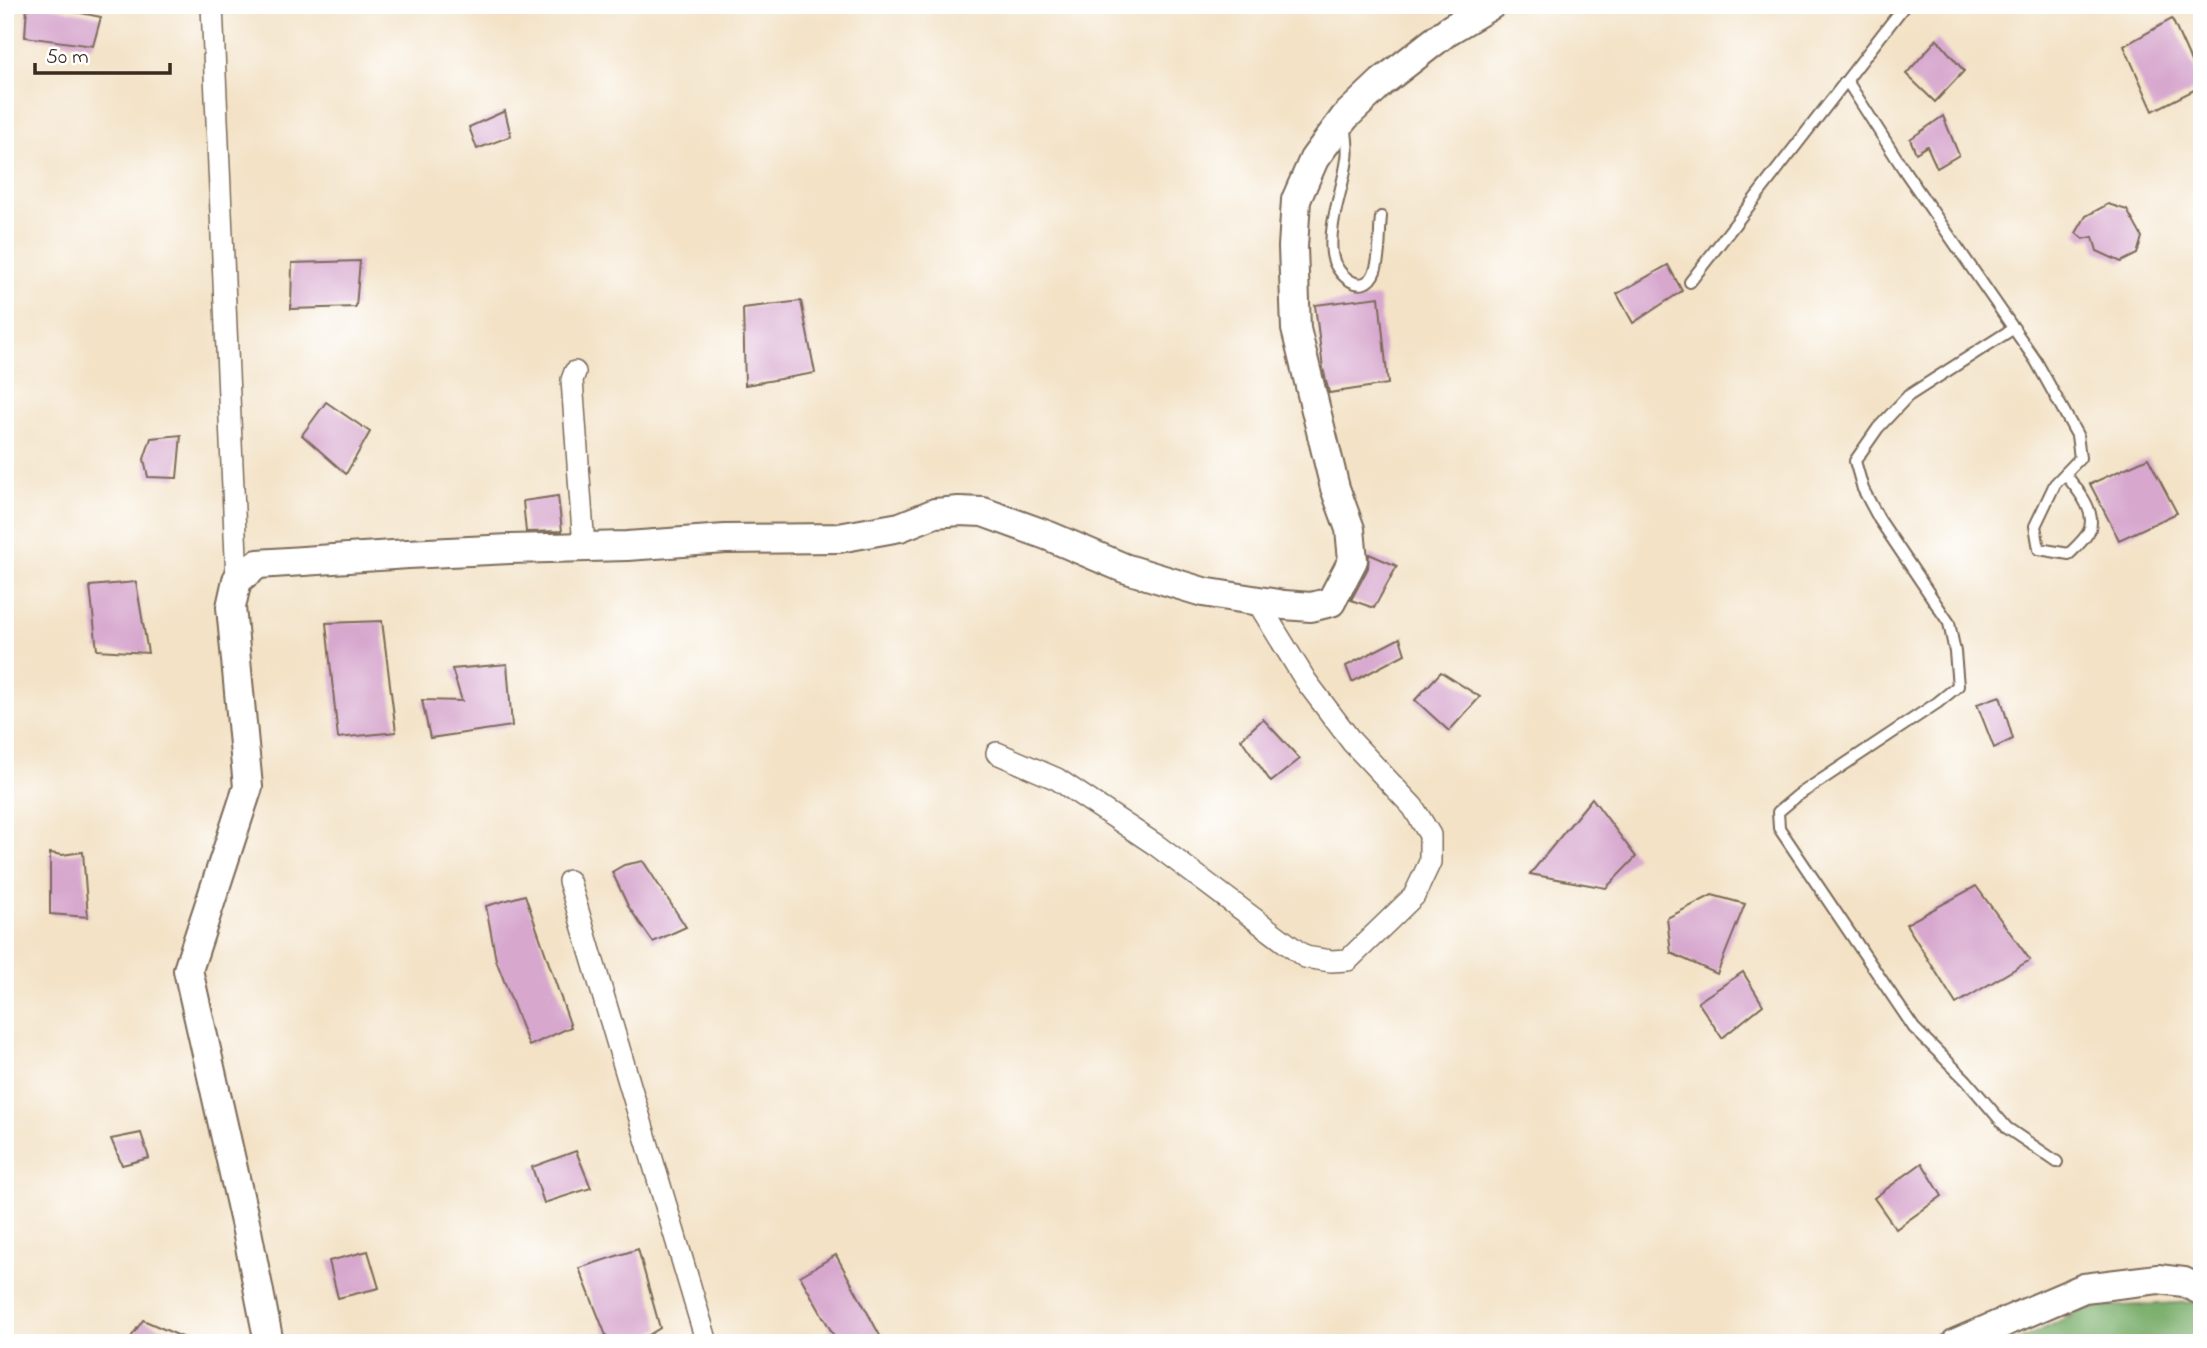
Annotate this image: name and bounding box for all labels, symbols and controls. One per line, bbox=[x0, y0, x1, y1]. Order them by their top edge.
scale bar bbox=[35, 32, 170, 76]
text: 50 m bbox=[46, 43, 89, 73]

